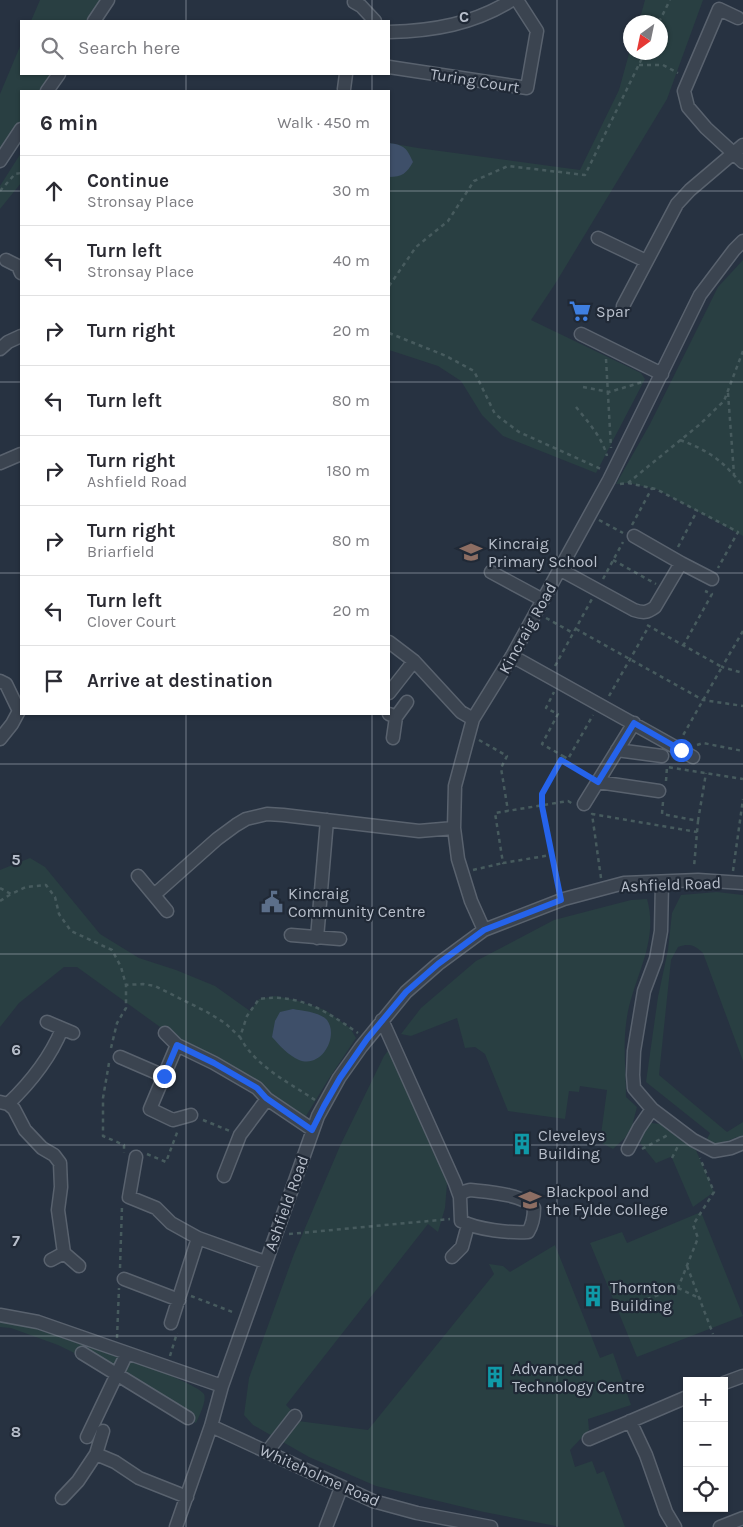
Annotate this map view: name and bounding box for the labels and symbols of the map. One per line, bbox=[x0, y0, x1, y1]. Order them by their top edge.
text: C bbox=[459, 7, 469, 26]
north arrow bbox=[623, 15, 668, 60]
street label: Turing Court bbox=[429, 64, 521, 97]
supermarket icon: Spar bbox=[567, 298, 593, 324]
place label: Spar bbox=[596, 302, 630, 321]
place label: Kincraig Primary School bbox=[488, 534, 598, 571]
school or university icon: Kincraig Primary School bbox=[458, 539, 484, 565]
street label: Kincraig Road bbox=[495, 579, 560, 677]
route start bbox=[670, 739, 693, 762]
text: 5 bbox=[11, 850, 21, 869]
street label: Ashfield Road bbox=[621, 873, 721, 896]
place label: Kincraig Community Centre bbox=[288, 884, 426, 921]
public building icon: Kincraig Community Centre bbox=[259, 889, 285, 915]
text: 6 bbox=[11, 1040, 21, 1059]
route end bbox=[153, 1065, 176, 1088]
place label: Cleveleys Building bbox=[538, 1126, 605, 1163]
building icon: Cleveleys Building bbox=[509, 1131, 535, 1157]
street label: Ashfield Road bbox=[260, 1153, 313, 1254]
place label: Blackpool and the Fylde College bbox=[546, 1182, 668, 1219]
school or university icon: Blackpool and the Fylde College bbox=[517, 1187, 543, 1213]
text: 7 bbox=[12, 1231, 20, 1250]
place label: Thornton Building bbox=[610, 1278, 676, 1315]
building icon: Thornton Building bbox=[580, 1283, 606, 1309]
place label: Advanced Technology Centre bbox=[512, 1359, 645, 1396]
building icon: Advanced Technology Centre bbox=[482, 1364, 508, 1390]
text: 8 bbox=[11, 1422, 21, 1441]
street label: Whiteholme Road bbox=[257, 1440, 383, 1511]

